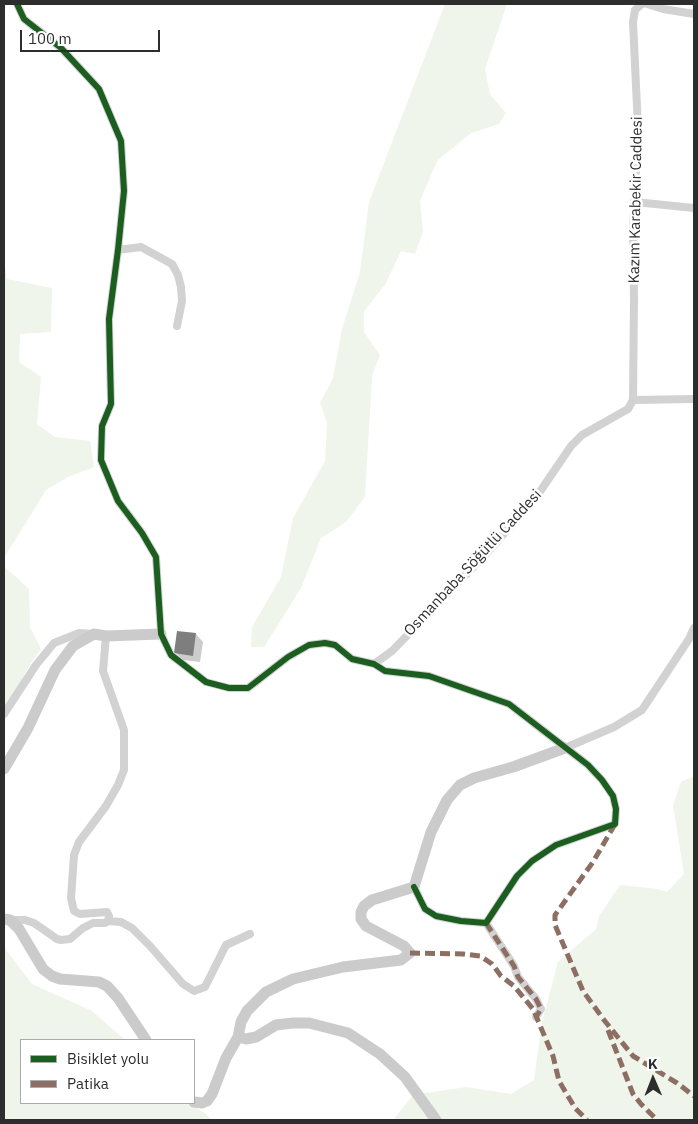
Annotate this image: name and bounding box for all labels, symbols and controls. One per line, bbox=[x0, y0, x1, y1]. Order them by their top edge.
scale bar bbox=[22, 20, 162, 52]
text: 100 m bbox=[28, 29, 72, 48]
street label: Kazım Karabekir Caddesi bbox=[626, 116, 646, 284]
street label: Osmanbaba Söğütlü Caddesi bbox=[400, 486, 546, 640]
legend bbox=[20, 1039, 195, 1104]
text: Bisiklet yolu bbox=[67, 1049, 149, 1068]
north arrow bbox=[628, 1054, 678, 1104]
text: K bbox=[648, 1055, 658, 1073]
text: Patika bbox=[67, 1074, 109, 1093]

